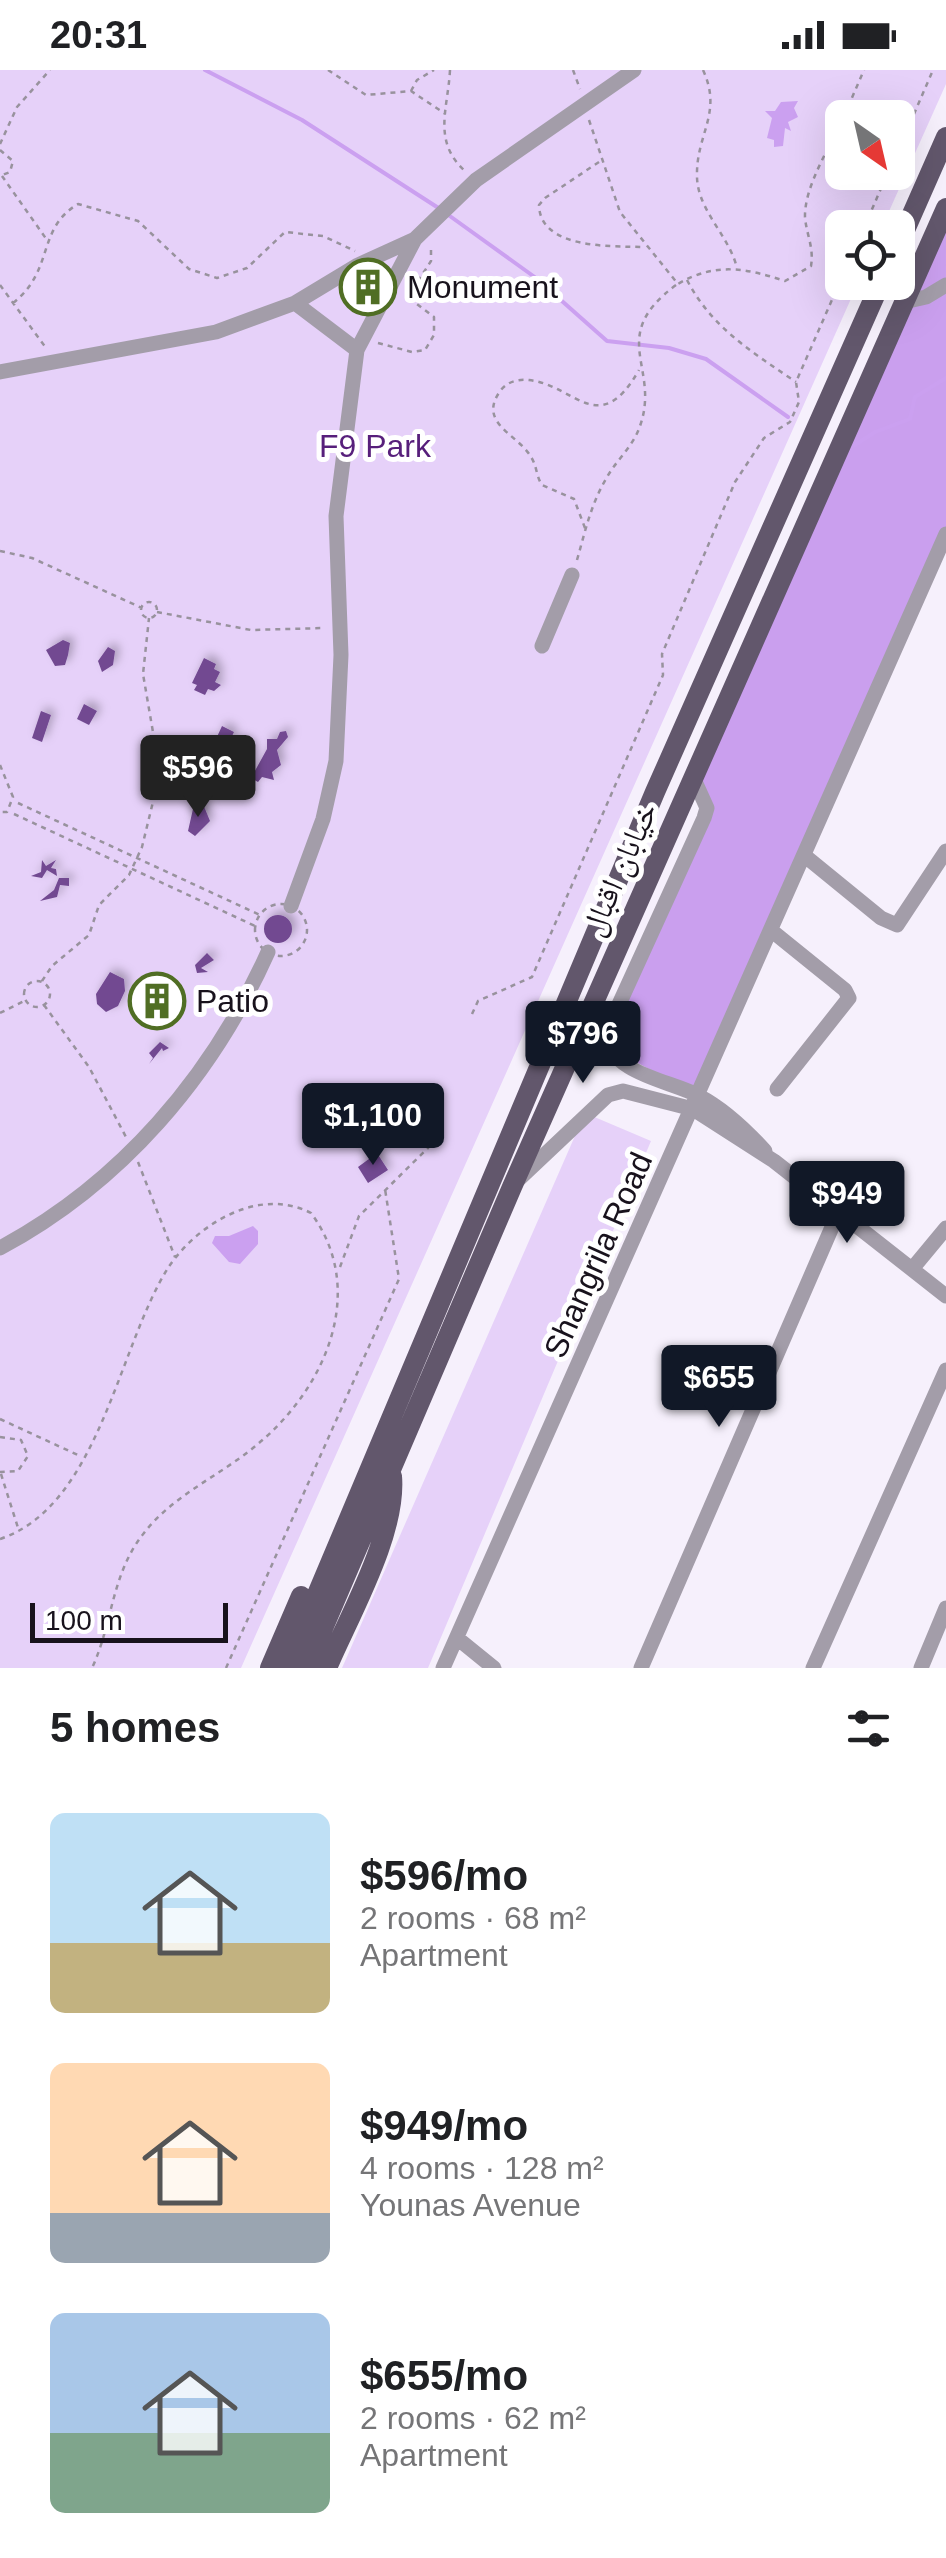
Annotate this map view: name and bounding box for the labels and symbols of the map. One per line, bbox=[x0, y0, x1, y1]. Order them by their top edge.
north arrow bbox=[825, 100, 915, 190]
building icon: Monument bbox=[338, 257, 398, 317]
place label: Monument bbox=[407, 269, 558, 305]
park label: F9 Park bbox=[319, 428, 432, 464]
pin: $596 bbox=[139, 735, 257, 820]
street label: خیابان اقبال bbox=[574, 797, 665, 942]
building icon: Patio bbox=[127, 971, 187, 1031]
place label: Patio bbox=[196, 983, 269, 1019]
pin: $796 bbox=[524, 1001, 642, 1086]
pin: $1,100 bbox=[292, 1083, 454, 1168]
street label: Shangrila Road bbox=[537, 1147, 659, 1363]
pin: $949 bbox=[788, 1161, 906, 1246]
pin: $655 bbox=[660, 1345, 778, 1430]
scale bar bbox=[30, 1598, 228, 1642]

